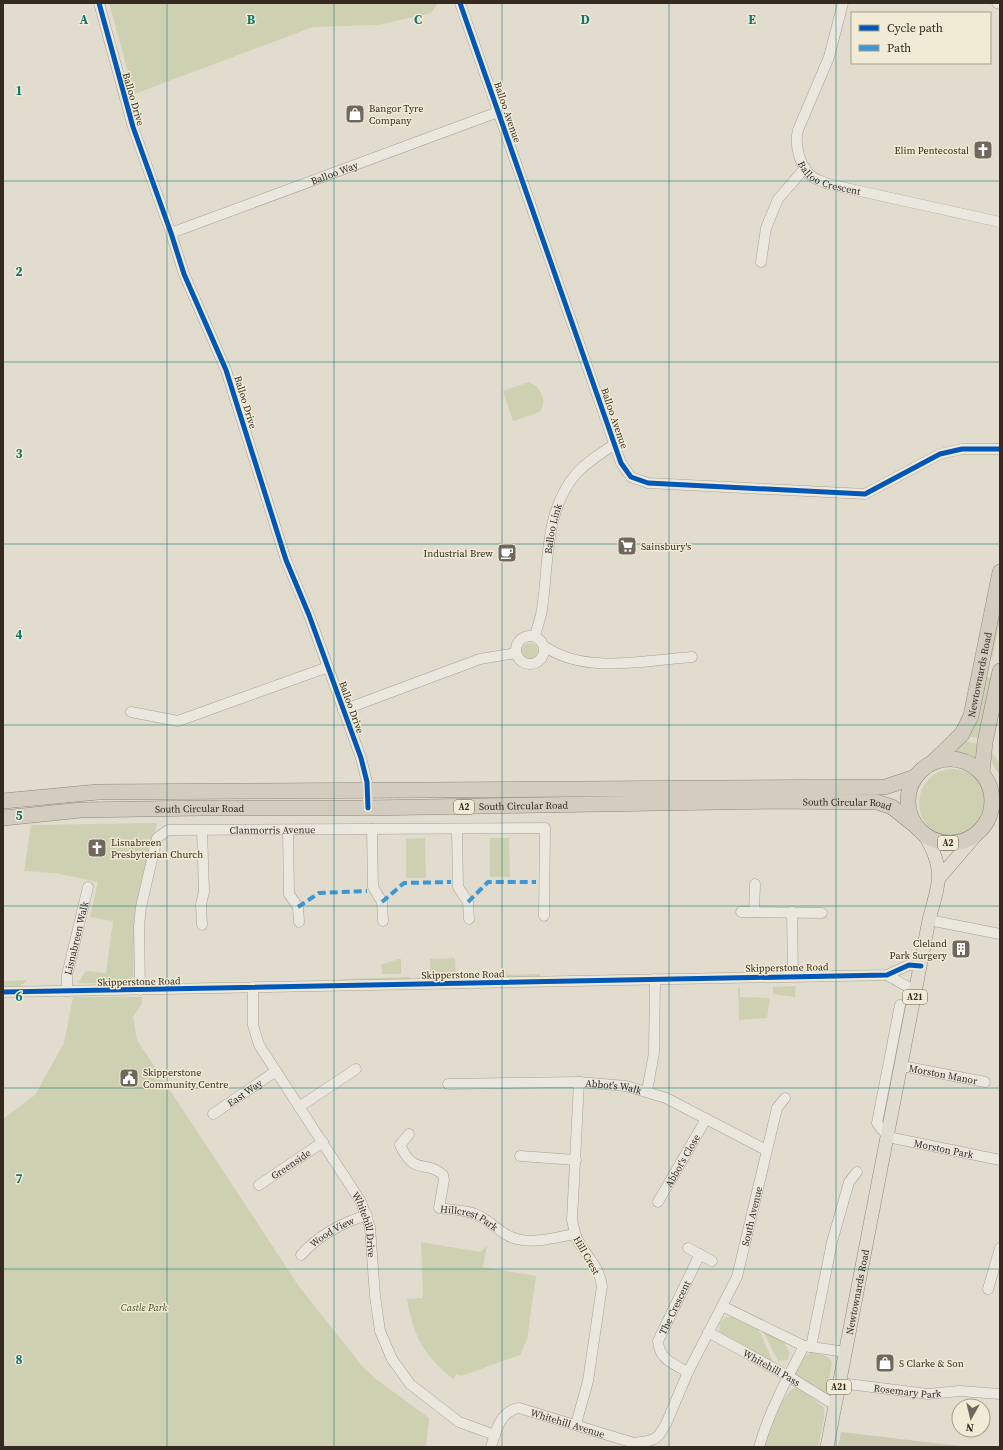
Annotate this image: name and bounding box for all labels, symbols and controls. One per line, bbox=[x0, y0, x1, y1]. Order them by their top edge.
text: A bbox=[80, 11, 89, 28]
text: B bbox=[247, 11, 256, 28]
text: C bbox=[414, 11, 422, 28]
text: D bbox=[580, 11, 590, 28]
text: E bbox=[748, 11, 756, 28]
legend bbox=[851, 12, 991, 64]
text: Cycle path bbox=[887, 20, 943, 36]
text: Path bbox=[887, 40, 911, 56]
street label: Balloo Drive bbox=[120, 71, 147, 127]
street label: Balloo Avenue bbox=[491, 80, 524, 144]
text: 1 bbox=[15, 82, 23, 99]
place label: Bangor Tyre Company bbox=[369, 102, 423, 127]
shop icon: Bangor Tyre Company bbox=[344, 103, 366, 125]
church icon: Elim Pentecostal bbox=[972, 139, 994, 161]
place label: Elim Pentecostal bbox=[894, 144, 969, 157]
street label: Balloo Way bbox=[309, 158, 361, 188]
street label: Balloo Crescent bbox=[795, 159, 863, 198]
text: 2 bbox=[15, 263, 23, 280]
street label: Balloo Drive bbox=[231, 374, 260, 430]
street label: Balloo Avenue bbox=[598, 386, 631, 450]
text: 3 bbox=[15, 445, 23, 462]
street label: Balloo Link bbox=[542, 501, 565, 555]
supermarket icon: Sainsbury's bbox=[616, 535, 638, 557]
place label: Sainsbury's bbox=[641, 540, 691, 553]
cafe icon: Industrial Brew bbox=[496, 542, 518, 564]
place label: Industrial Brew bbox=[424, 547, 493, 560]
text: 4 bbox=[15, 626, 23, 643]
street label: Newtownards Road bbox=[965, 631, 995, 719]
street label: Balloo Drive bbox=[336, 679, 367, 735]
street label: South Circular Road bbox=[803, 795, 894, 814]
street label: South Circular Road bbox=[479, 799, 569, 813]
road number: A2 bbox=[454, 800, 474, 814]
street label: South Circular Road bbox=[155, 802, 245, 816]
text: 5 bbox=[15, 807, 23, 824]
street label: Clanmorris Avenue bbox=[230, 823, 315, 837]
place label: Lisnabreen Presbyterian Church bbox=[111, 836, 203, 861]
road number: A2 bbox=[938, 836, 958, 850]
church icon: Lisnabreen Presbyterian Church bbox=[86, 837, 108, 859]
street label: Lisnabreen Walk bbox=[61, 900, 91, 976]
place label: Cleland Park Surgery bbox=[890, 937, 948, 962]
building icon: Cleland Park Surgery bbox=[950, 938, 972, 960]
street label: Skipperstone Road bbox=[745, 960, 829, 975]
street label: Skipperstone Road bbox=[421, 967, 505, 982]
street label: Skipperstone Road bbox=[97, 974, 181, 989]
text: 6 bbox=[15, 988, 23, 1005]
road number: A21 bbox=[903, 990, 927, 1004]
street label: Morston Manor bbox=[908, 1061, 979, 1088]
place label: Skipperstone Community Centre bbox=[143, 1066, 228, 1091]
public building icon: Skipperstone Community Centre bbox=[118, 1067, 140, 1089]
street label: East Way bbox=[225, 1076, 265, 1110]
street label: Abbot's Walk bbox=[585, 1077, 644, 1098]
street label: Abbot's Close bbox=[662, 1132, 703, 1190]
street label: Morston Park bbox=[913, 1136, 975, 1162]
street label: Greenside bbox=[268, 1146, 313, 1182]
text: 7 bbox=[15, 1170, 23, 1187]
street label: South Avenue bbox=[739, 1185, 765, 1247]
street label: Whitehill Drive bbox=[349, 1189, 378, 1258]
street label: Hillcrest Park bbox=[439, 1202, 501, 1234]
street label: Wood View bbox=[307, 1214, 356, 1250]
street label: Hill Crest bbox=[570, 1234, 603, 1277]
street label: Newtownards Road bbox=[843, 1248, 872, 1336]
street label: The Crescent bbox=[656, 1278, 694, 1337]
park label: Castle Park bbox=[121, 1301, 167, 1314]
street label: Whitehill Pass bbox=[741, 1347, 803, 1389]
text: 8 bbox=[15, 1351, 23, 1368]
shop icon: S Clarke & Son bbox=[874, 1352, 896, 1374]
place label: S Clarke & Son bbox=[899, 1357, 964, 1370]
road number: A21 bbox=[827, 1380, 851, 1394]
street label: Rosemary Park bbox=[873, 1381, 942, 1401]
north arrow bbox=[951, 1398, 991, 1438]
street label: Whitehill Avenue bbox=[529, 1406, 606, 1441]
text: N bbox=[965, 1419, 975, 1435]

